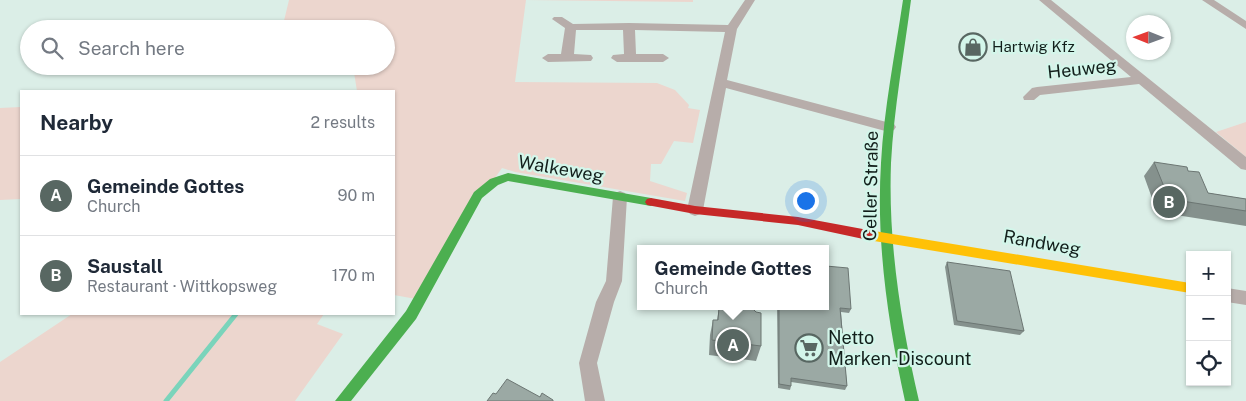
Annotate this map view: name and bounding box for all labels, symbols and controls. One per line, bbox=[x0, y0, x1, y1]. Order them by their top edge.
north arrow bbox=[1126, 15, 1171, 60]
search box bbox=[20, 20, 395, 75]
shop icon: Hartwig Kfz bbox=[958, 32, 988, 62]
icon: search bbox=[38, 34, 66, 62]
text: Search here bbox=[78, 37, 185, 59]
place label: Hartwig Kfz bbox=[992, 38, 1075, 55]
street label: Heuweg bbox=[1046, 54, 1118, 83]
text: Nearby bbox=[40, 110, 113, 135]
text: 2 results bbox=[310, 113, 375, 132]
street label: Celler Straße bbox=[859, 131, 882, 241]
street label: Walkeweg bbox=[517, 151, 606, 186]
text: Gemeinde Gottes bbox=[87, 175, 244, 197]
pin: B bbox=[1153, 183, 1185, 221]
text: A bbox=[50, 186, 62, 205]
text: 90 m bbox=[338, 186, 375, 205]
your location bbox=[793, 188, 819, 214]
text: Church bbox=[87, 197, 141, 216]
street label: Randweg bbox=[1002, 225, 1082, 260]
popup bbox=[637, 245, 829, 310]
map controls bbox=[1186, 251, 1231, 386]
button: + bbox=[1186, 251, 1231, 296]
text: Saustall bbox=[87, 255, 163, 277]
text: Gemeinde Gottes bbox=[654, 257, 812, 279]
text: B bbox=[51, 266, 61, 285]
text: 170 m bbox=[332, 266, 375, 285]
text: Restaurant · Wittkopsweg bbox=[87, 277, 277, 296]
text: Church bbox=[654, 279, 708, 298]
button: − bbox=[1186, 296, 1231, 341]
pin: A bbox=[717, 326, 749, 364]
place label: Netto Marken-Discount bbox=[828, 327, 971, 369]
supermarket icon: Netto Marken-Discount bbox=[794, 333, 824, 363]
button: locate bbox=[1186, 341, 1231, 386]

